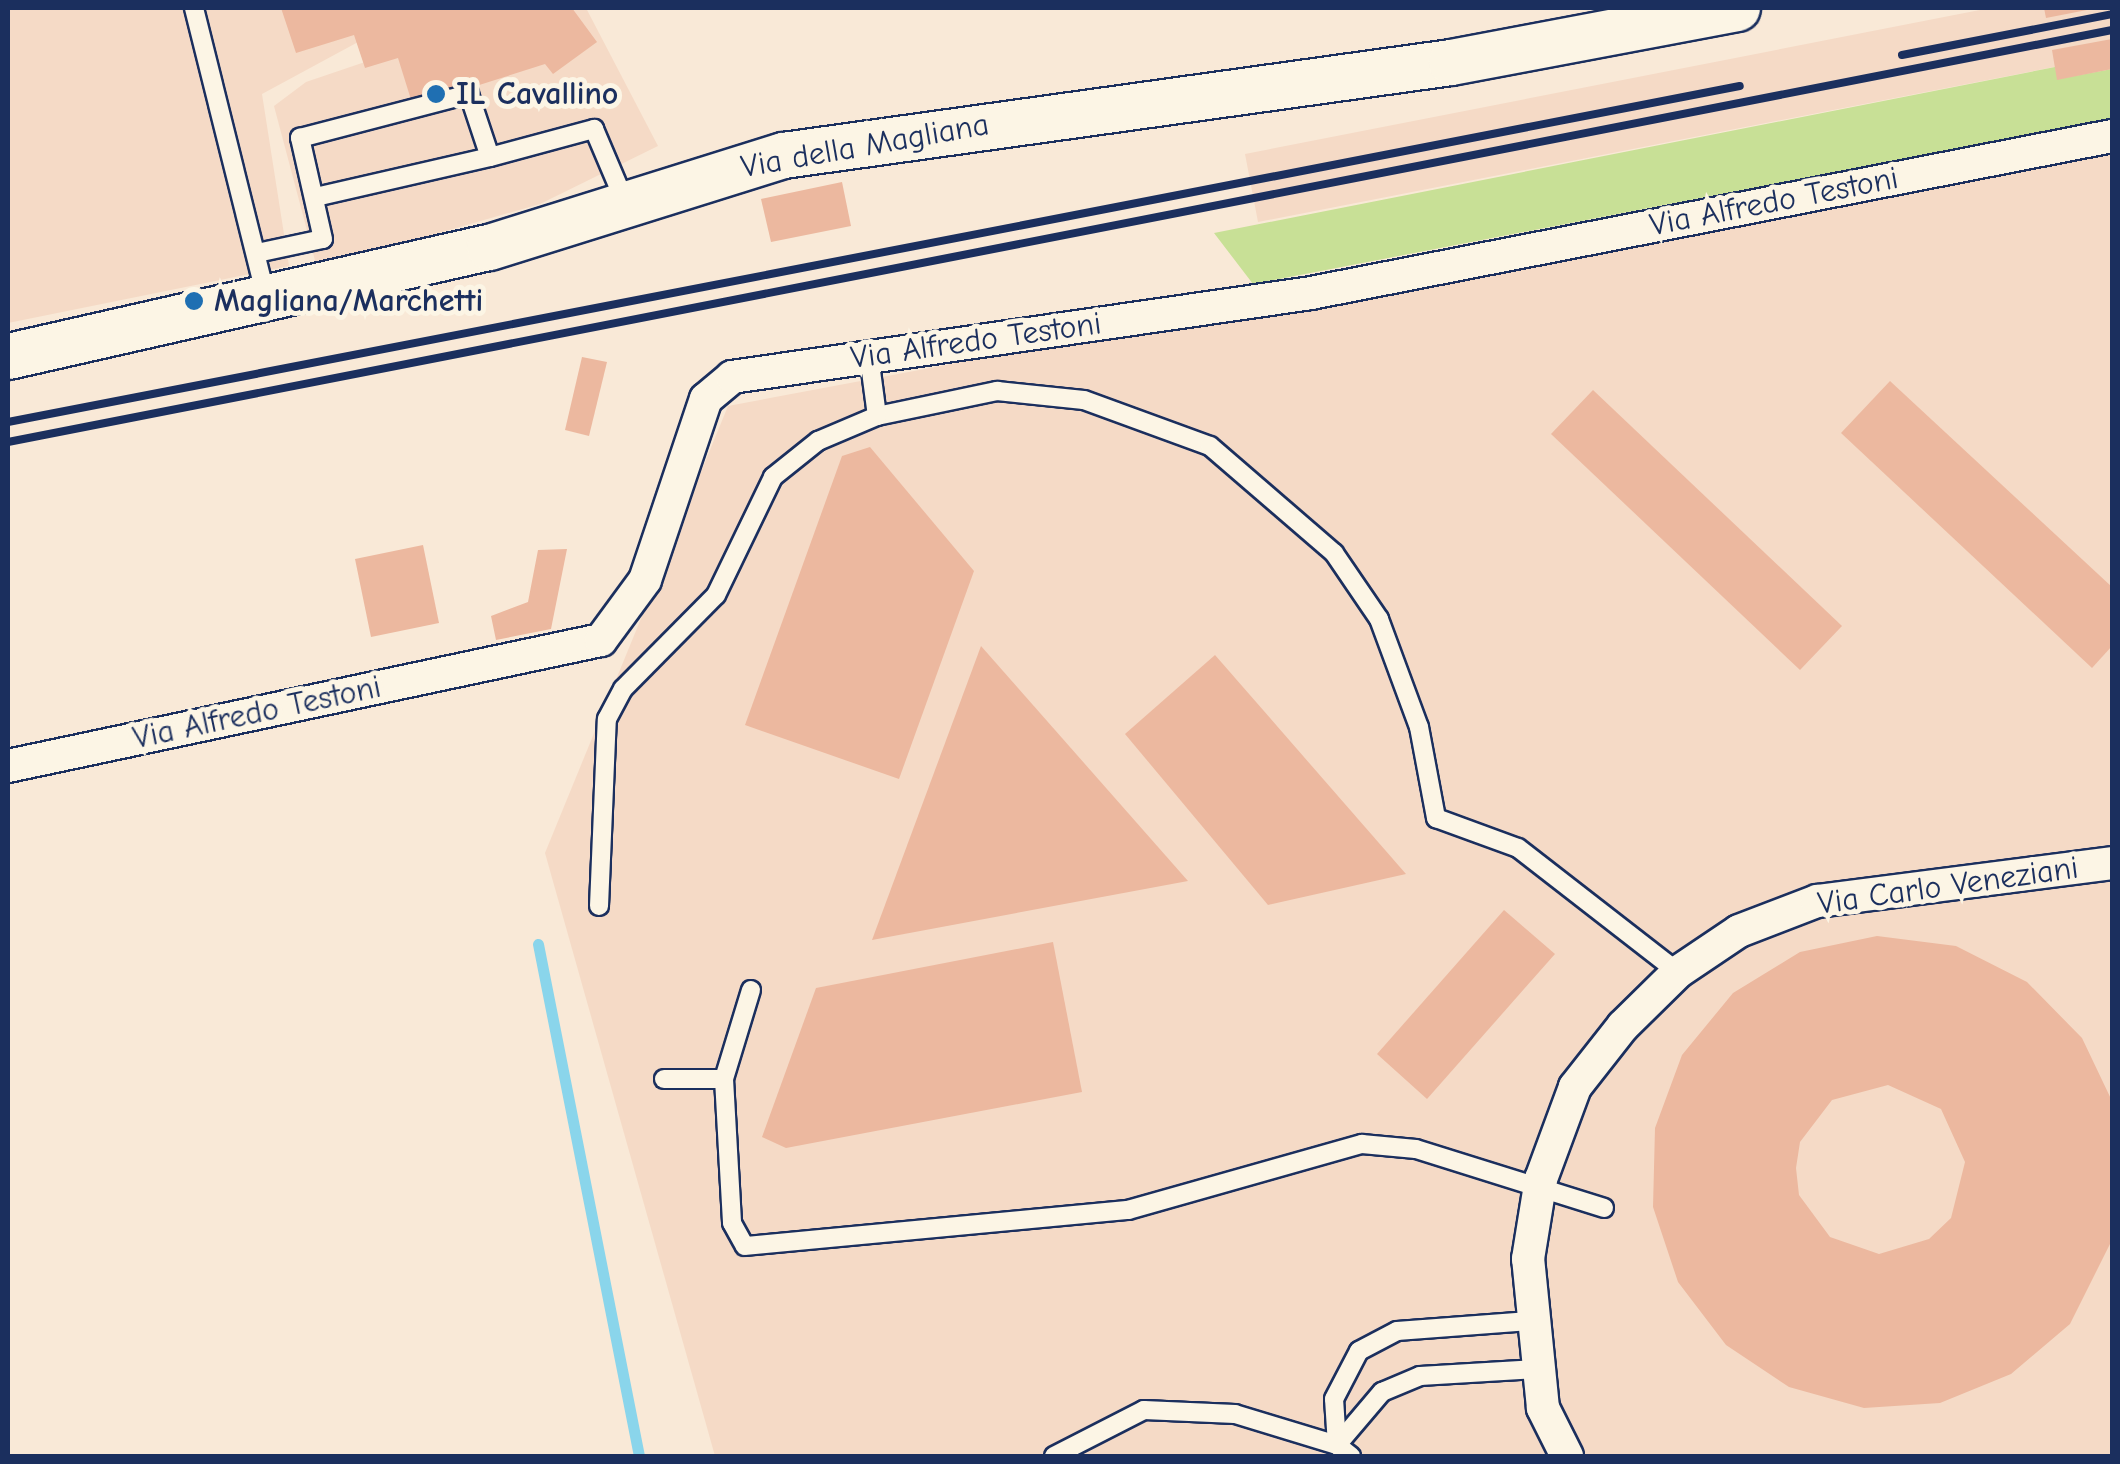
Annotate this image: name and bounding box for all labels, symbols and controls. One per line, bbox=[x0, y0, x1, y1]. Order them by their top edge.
place label: IL Cavallino bbox=[456, 75, 618, 113]
marker: IL Cavallino bbox=[425, 83, 447, 105]
street label: Via della Magliana bbox=[738, 105, 992, 187]
street label: Via Alfredo Testoni bbox=[1646, 159, 1902, 245]
place label: Magliana/Marchetti bbox=[214, 282, 483, 320]
marker: Magliana/Marchetti bbox=[183, 290, 205, 312]
street label: Via Alfredo Testoni bbox=[848, 304, 1104, 378]
street label: Via Alfredo Testoni bbox=[130, 668, 384, 758]
street label: Via Carlo Veneziani bbox=[1815, 849, 2081, 923]

